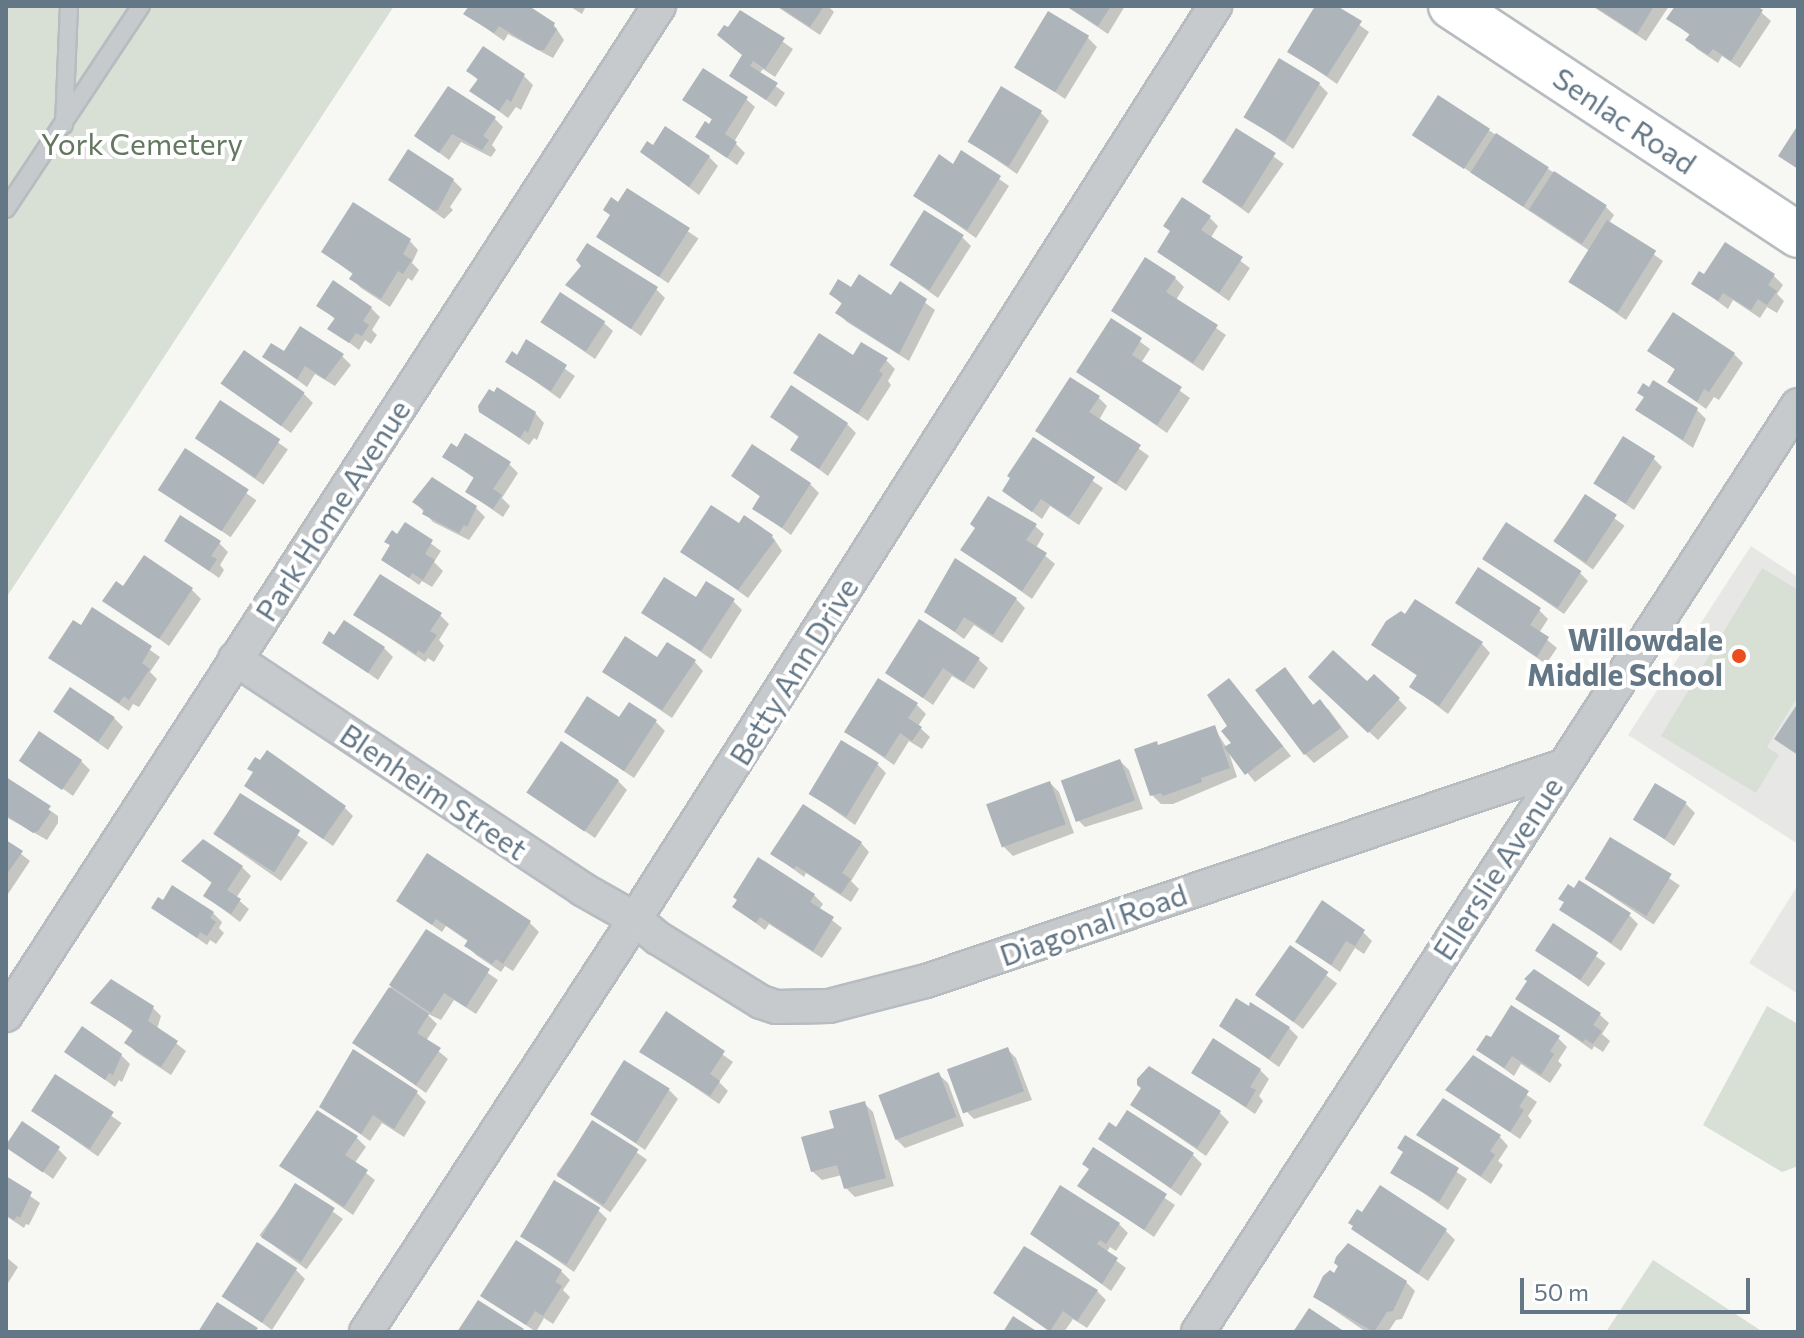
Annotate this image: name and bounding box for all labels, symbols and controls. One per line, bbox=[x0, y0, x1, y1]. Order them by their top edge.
street label: Senlac Road bbox=[1547, 59, 1703, 181]
park label: York Cemetery bbox=[41, 125, 243, 161]
street label: Park Home Avenue bbox=[247, 393, 417, 627]
street label: Betty Ann Drive bbox=[721, 571, 865, 771]
place label: Willowdale Middle School bbox=[1527, 621, 1723, 692]
marker: Willowdale Middle School bbox=[1730, 647, 1748, 665]
street label: Blenheim Street bbox=[334, 715, 534, 867]
street label: Ellerslie Avenue bbox=[1424, 770, 1570, 966]
street label: Diagonal Road bbox=[995, 875, 1191, 973]
scale bar bbox=[1524, 1262, 1754, 1312]
text: 50 m bbox=[1534, 1277, 1589, 1306]

